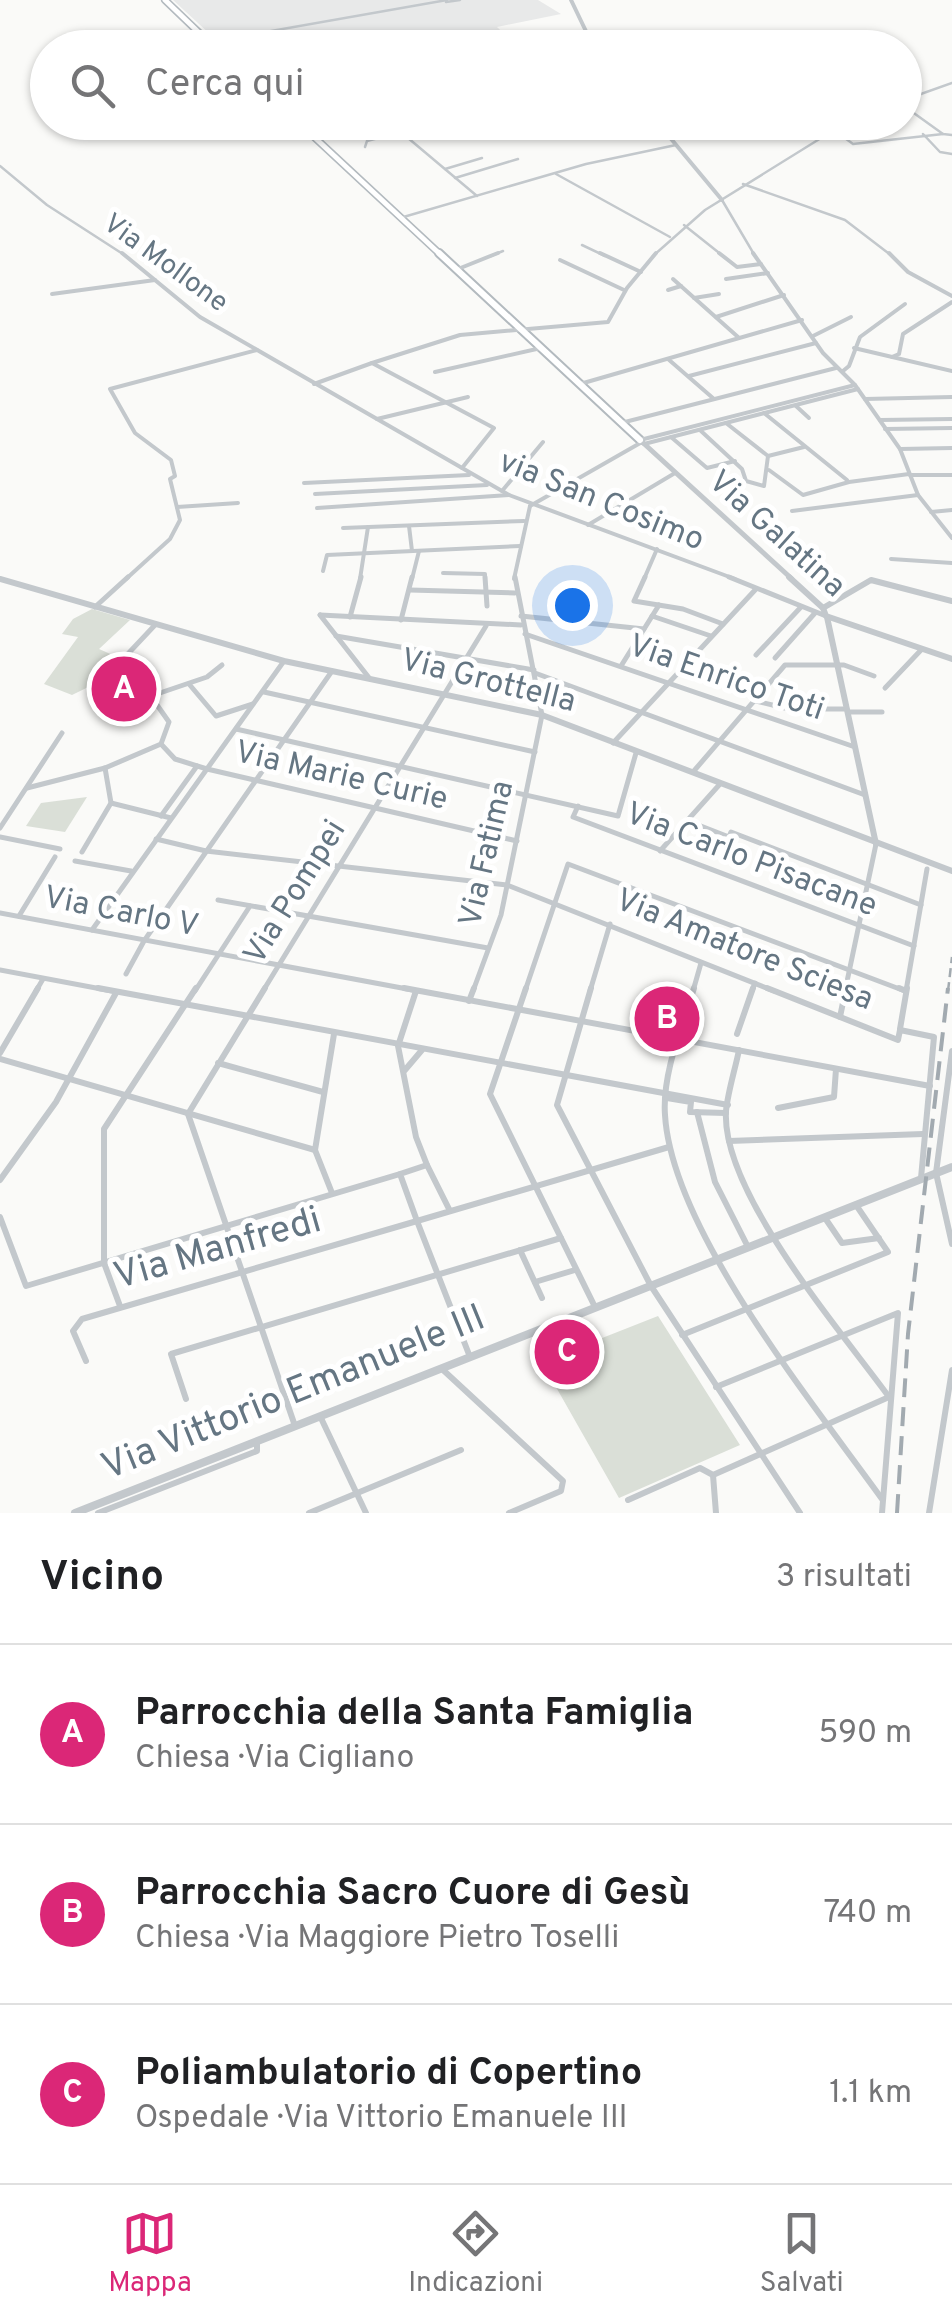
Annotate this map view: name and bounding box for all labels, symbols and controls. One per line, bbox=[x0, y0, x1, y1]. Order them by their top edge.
search box bbox=[30, 30, 922, 140]
icon: search bbox=[65, 58, 120, 113]
text: Cerca qui bbox=[145, 61, 304, 110]
street label: Via Mollone bbox=[95, 206, 235, 322]
street label: via San Cosimo bbox=[493, 443, 709, 561]
street label: Via Galatina bbox=[699, 463, 853, 607]
your location bbox=[547, 580, 598, 631]
street label: Via Enrico Toti bbox=[623, 627, 829, 731]
street label: Via Grottella bbox=[396, 641, 580, 723]
pin: A bbox=[92, 652, 156, 726]
street label: Via Marie Curie bbox=[231, 733, 451, 821]
street label: Via Fatima bbox=[452, 777, 524, 931]
street label: Via Carlo Pisacane bbox=[620, 795, 882, 927]
street label: Via Pompei bbox=[236, 813, 356, 973]
street label: Via Carlo V bbox=[40, 878, 202, 948]
street label: Via Amatore Sciesa bbox=[609, 881, 879, 1021]
pin: B bbox=[634, 982, 700, 1056]
street label: Via Manfredi bbox=[109, 1197, 327, 1303]
street label: Via Vittorio Emanuele III bbox=[95, 1295, 493, 1493]
pin: C bbox=[534, 1314, 600, 1390]
text: Vicino bbox=[40, 1552, 164, 1605]
text: 3 risultati bbox=[776, 1558, 912, 1598]
text: Parrocchia della Santa Famiglia bbox=[135, 1690, 694, 1739]
text: A bbox=[61, 1714, 84, 1754]
text: 590 m bbox=[818, 1714, 912, 1754]
text: Chiesa · Via Cigliano bbox=[135, 1739, 414, 1779]
text: Parrocchia Sacro Cuore di Gesù bbox=[135, 1870, 690, 1919]
text: B bbox=[61, 1894, 84, 1934]
text: 740 m bbox=[823, 1894, 912, 1934]
text: Chiesa · Via Maggiore Pietro Toselli bbox=[135, 1919, 619, 1959]
text: Poliambulatorio di Copertino bbox=[135, 2050, 642, 2099]
text: C bbox=[62, 2074, 83, 2114]
text: 1.1 km bbox=[829, 2074, 912, 2114]
text: Ospedale · Via Vittorio Emanuele III bbox=[135, 2099, 628, 2139]
tab: Mappa bbox=[108, 2206, 192, 2302]
tab: Indicazioni bbox=[408, 2206, 543, 2302]
tab: Salvati bbox=[760, 2206, 844, 2302]

